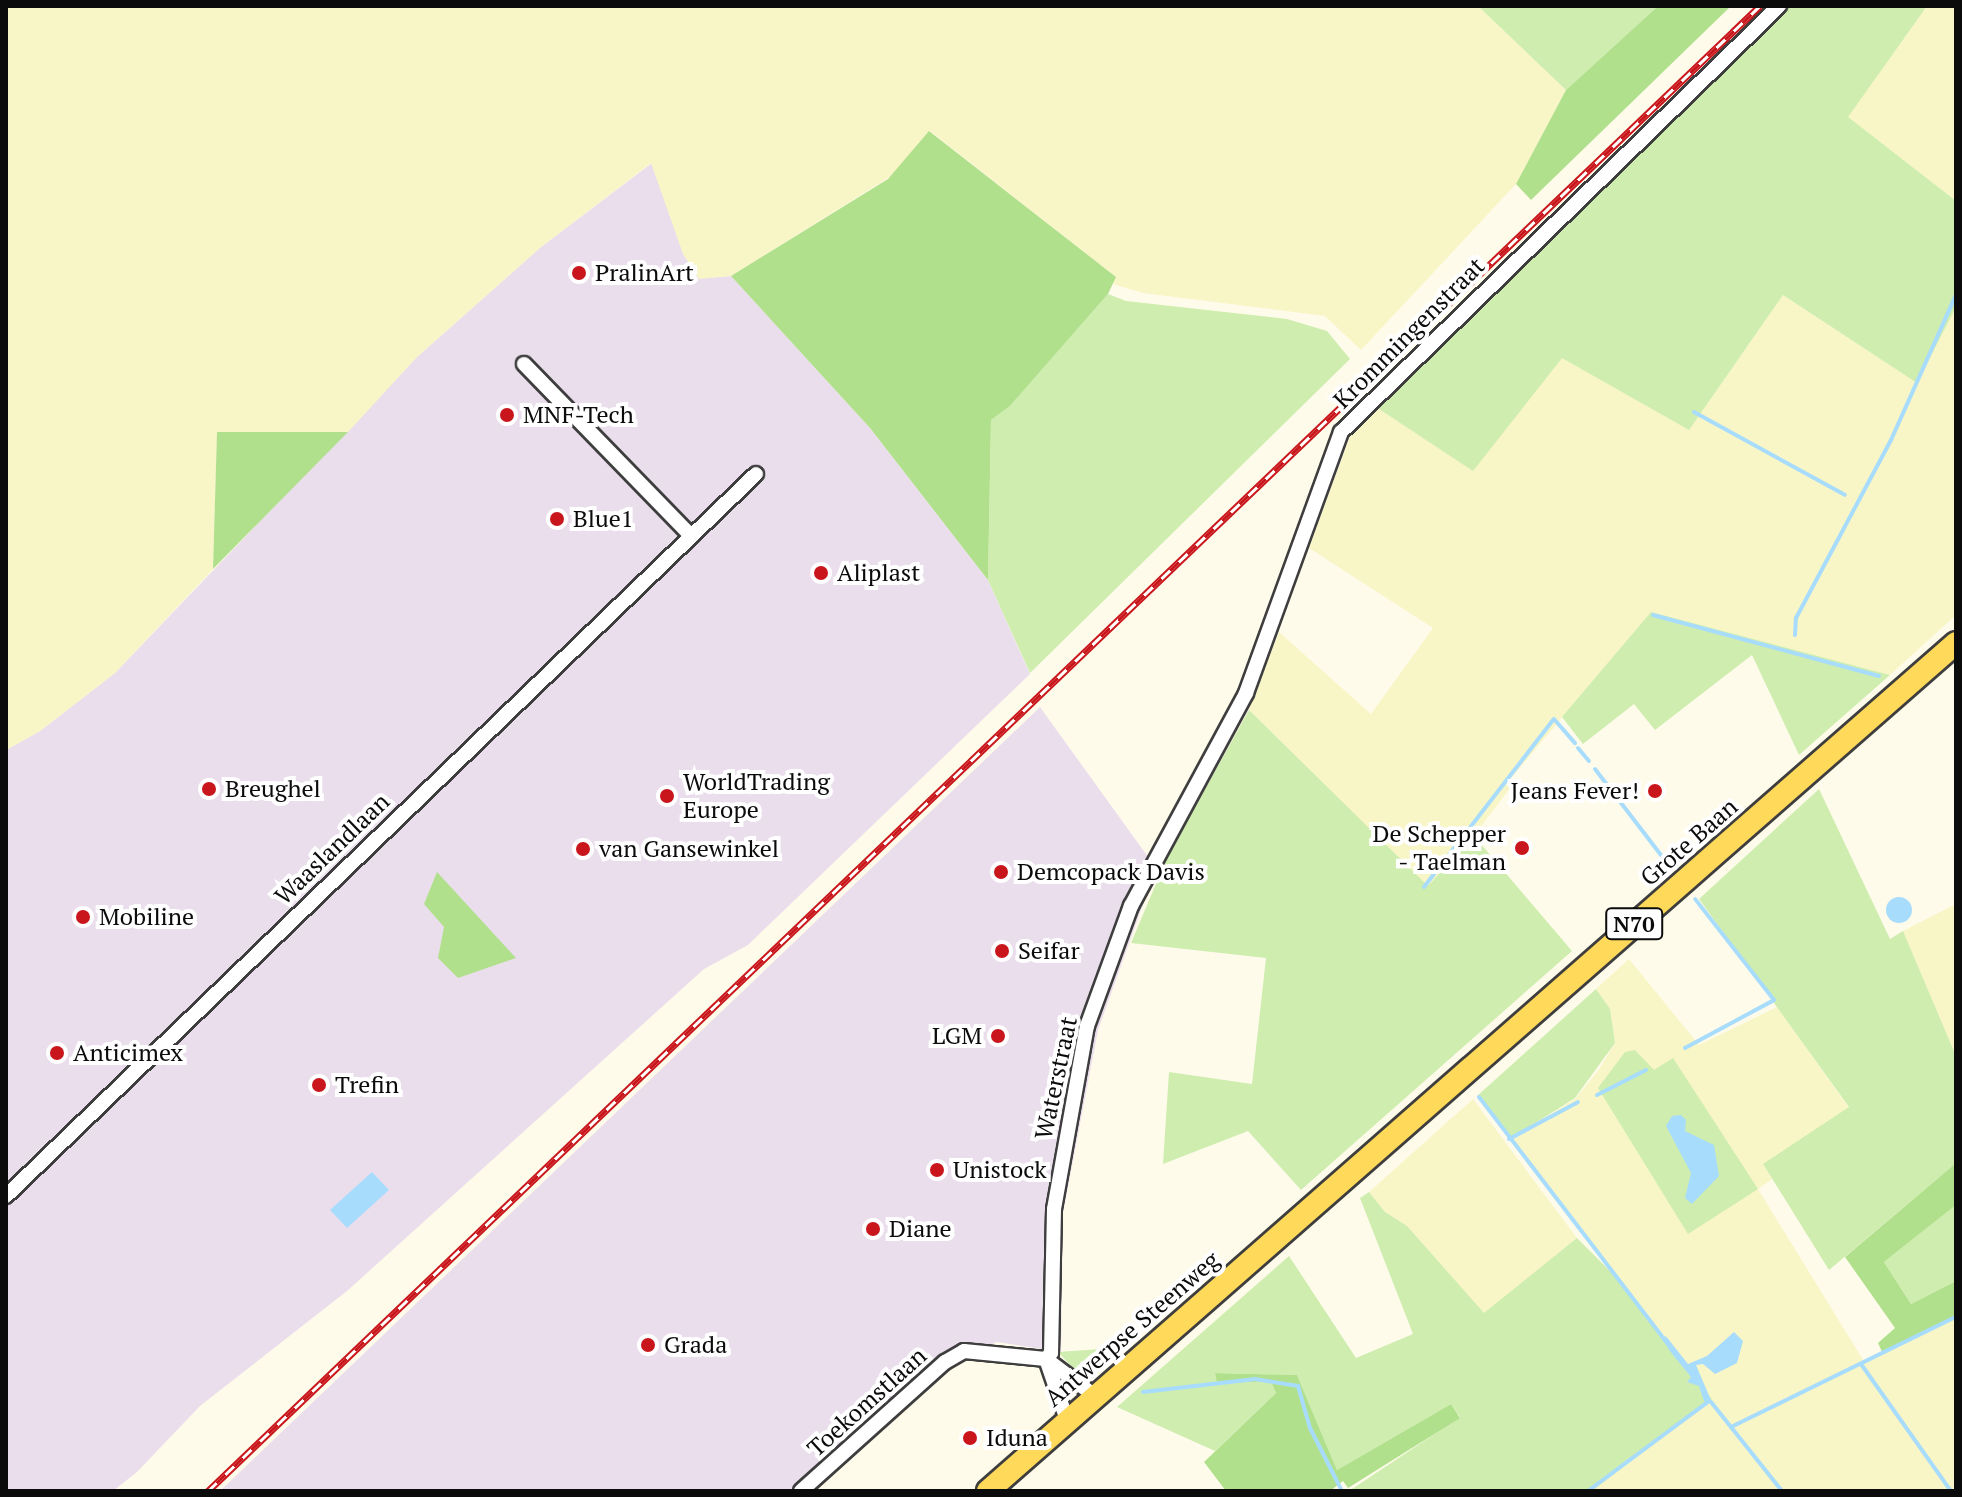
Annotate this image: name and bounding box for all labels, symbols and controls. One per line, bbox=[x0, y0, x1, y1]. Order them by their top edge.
street label: Krommingenstraat bbox=[1328, 252, 1490, 414]
place label: PralinArt bbox=[595, 259, 694, 287]
marker: PralinArt bbox=[570, 264, 588, 282]
place label: MNF-Tech bbox=[523, 401, 634, 429]
marker: MNF-Tech bbox=[498, 406, 516, 424]
place label: Blue1 bbox=[573, 505, 634, 533]
marker: Blue1 bbox=[548, 510, 566, 528]
place label: Aliplast bbox=[837, 559, 920, 587]
marker: Aliplast bbox=[812, 564, 830, 582]
place label: WorldTrading Europe bbox=[683, 768, 830, 824]
place label: Breughel bbox=[225, 775, 321, 803]
place label: Jeans Fever! bbox=[1511, 777, 1639, 805]
marker: Breughel bbox=[200, 780, 218, 798]
marker: Jeans Fever! bbox=[1646, 782, 1664, 800]
street label: Waaslandlaan bbox=[269, 787, 395, 911]
marker: WorldTrading Europe bbox=[658, 787, 676, 805]
street label: Grote Baan bbox=[1635, 792, 1743, 892]
place label: De Schepper - Taelman bbox=[1372, 820, 1506, 876]
place label: van Gansewinkel bbox=[599, 835, 779, 863]
marker: De Schepper - Taelman bbox=[1513, 839, 1531, 857]
marker: van Gansewinkel bbox=[574, 840, 592, 858]
place label: Demcopack Davis bbox=[1017, 858, 1205, 886]
marker: Demcopack Davis bbox=[992, 863, 1010, 881]
place label: Mobiline bbox=[99, 903, 194, 931]
road number: N70 bbox=[1604, 906, 1664, 942]
marker: Mobiline bbox=[74, 908, 92, 926]
place label: Seifar bbox=[1018, 937, 1080, 965]
marker: Seifar bbox=[993, 942, 1011, 960]
street label: Waterstraat bbox=[1029, 1014, 1083, 1142]
place label: LGM bbox=[932, 1022, 982, 1050]
marker: LGM bbox=[989, 1027, 1007, 1045]
place label: Anticimex bbox=[73, 1039, 183, 1067]
marker: Anticimex bbox=[48, 1044, 66, 1062]
place label: Trefin bbox=[335, 1071, 399, 1099]
marker: Trefin bbox=[310, 1076, 328, 1094]
place label: Unistock bbox=[953, 1156, 1047, 1184]
marker: Unistock bbox=[928, 1161, 946, 1179]
place label: Diane bbox=[889, 1215, 952, 1243]
marker: Diane bbox=[864, 1220, 882, 1238]
street label: Antwerpse Steenweg bbox=[1039, 1245, 1225, 1413]
place label: Grada bbox=[664, 1331, 727, 1359]
marker: Grada bbox=[639, 1336, 657, 1354]
street label: Toekomstlaan bbox=[802, 1341, 932, 1463]
place label: Iduna bbox=[986, 1424, 1048, 1452]
marker: Iduna bbox=[961, 1429, 979, 1447]

